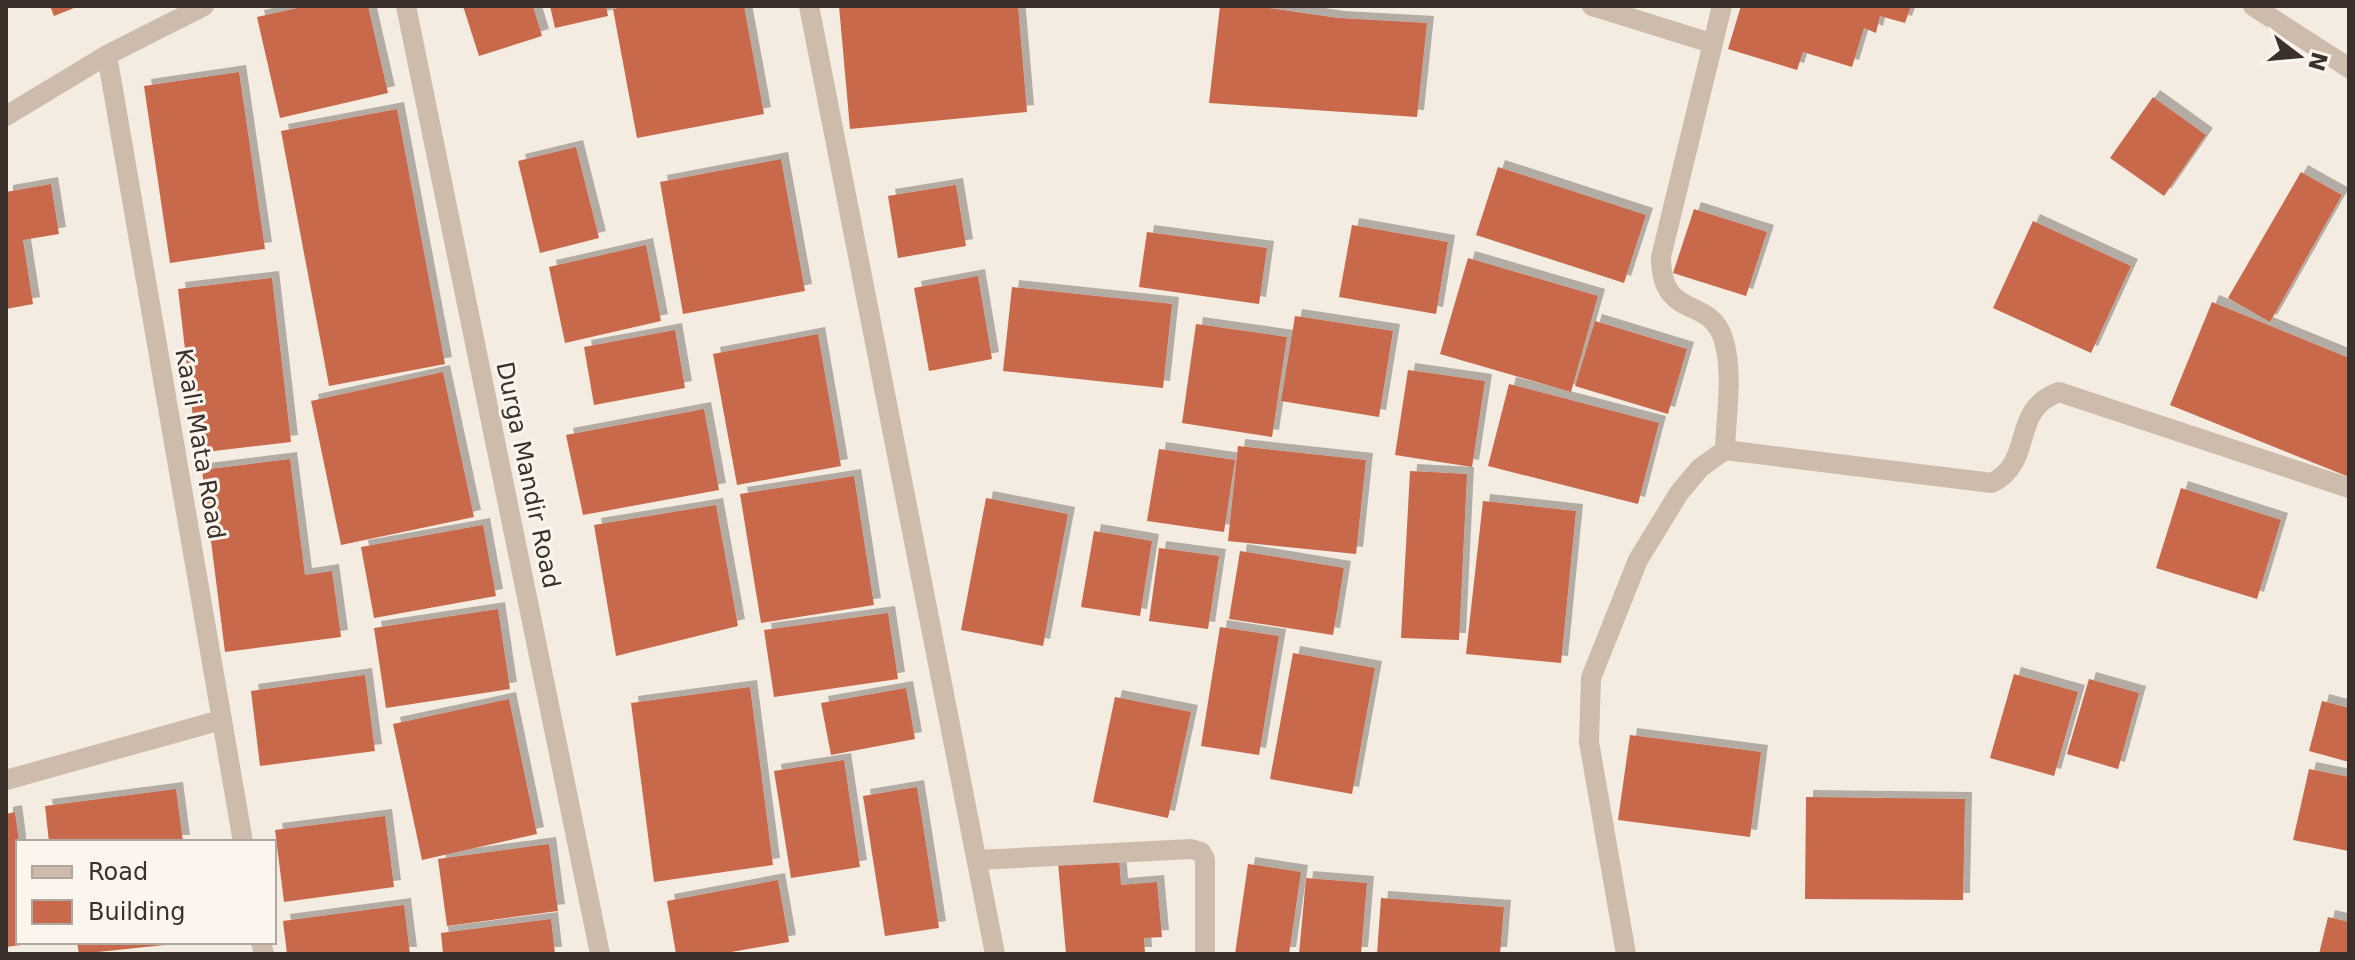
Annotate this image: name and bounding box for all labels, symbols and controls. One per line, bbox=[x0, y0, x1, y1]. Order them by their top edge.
north arrow bbox=[2259, 16, 2339, 96]
text: N bbox=[2303, 49, 2332, 74]
street label: Kaali Mata Road bbox=[169, 346, 231, 542]
street label: Durga Mandir Road bbox=[490, 359, 566, 591]
legend bbox=[16, 840, 276, 944]
text: Road bbox=[88, 858, 148, 886]
text: Building bbox=[88, 898, 185, 926]

